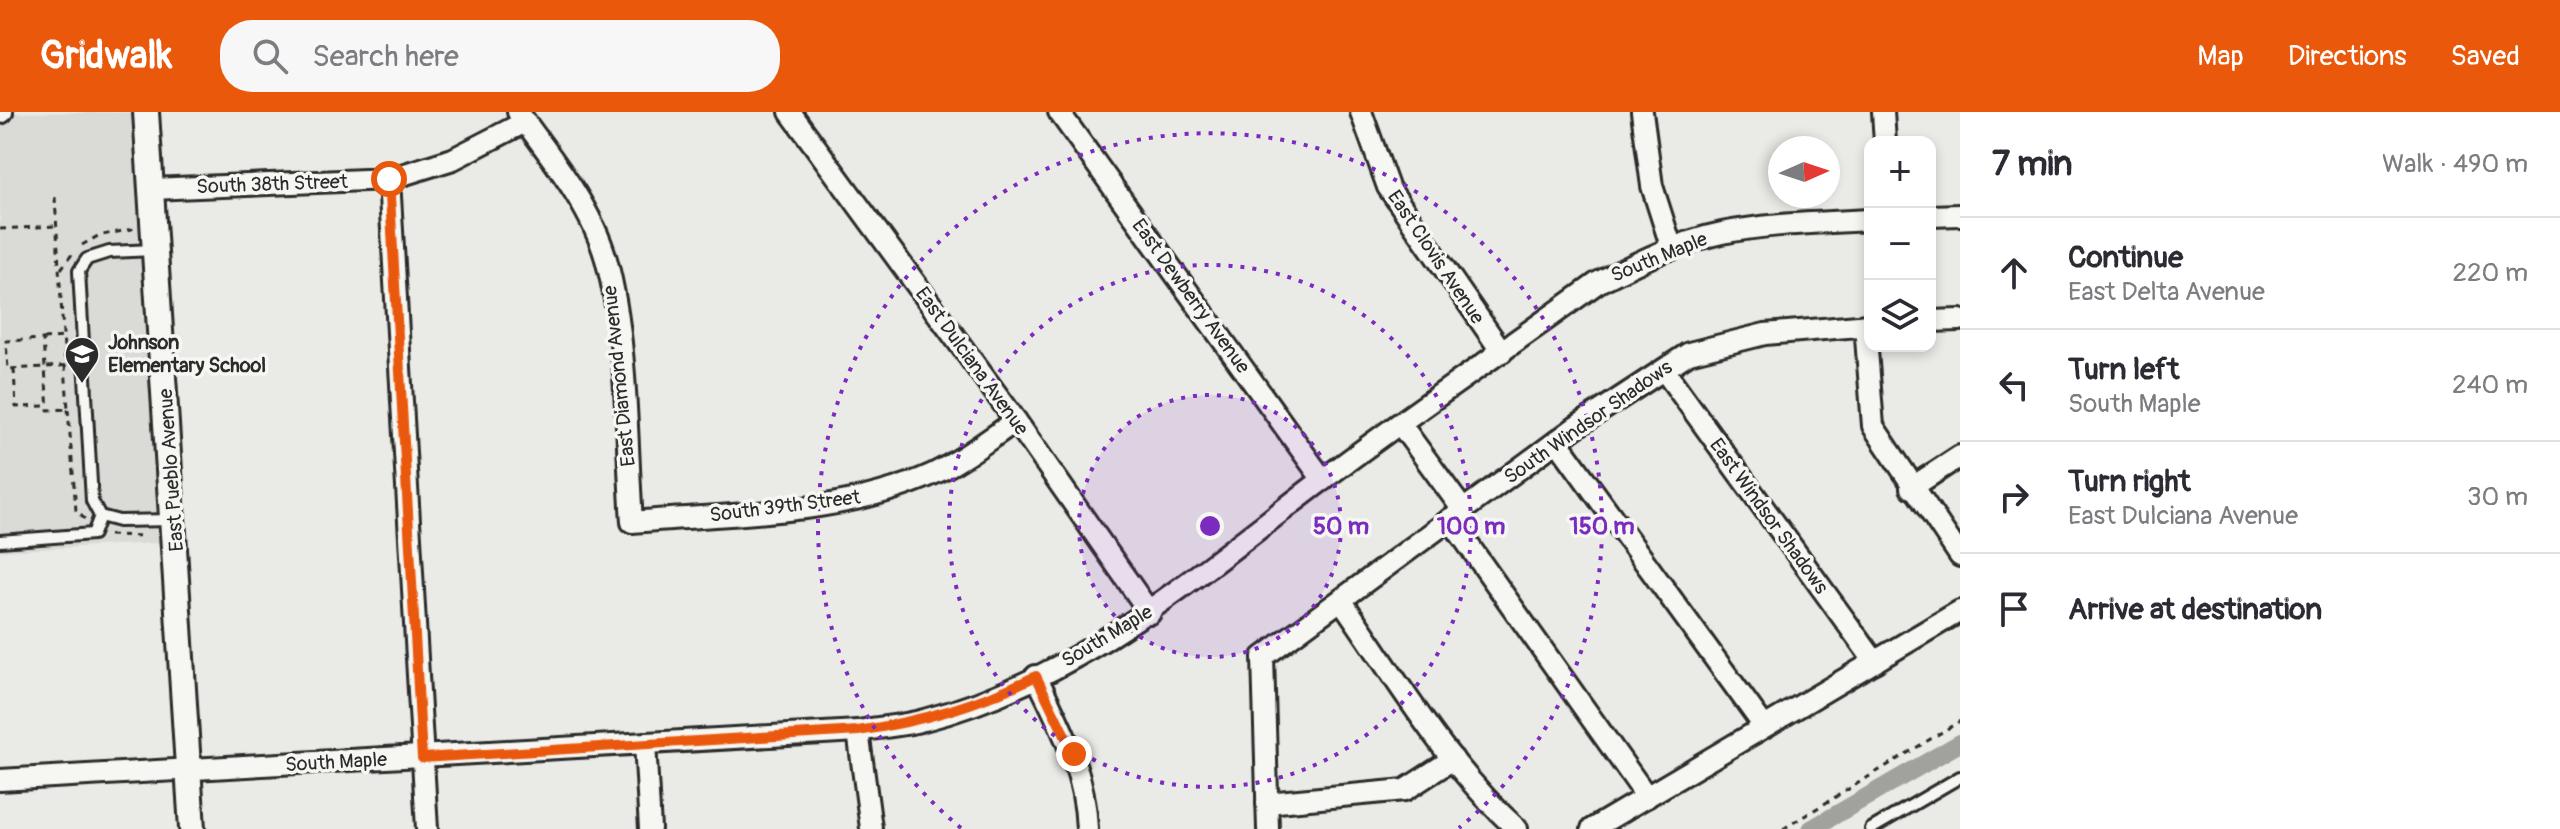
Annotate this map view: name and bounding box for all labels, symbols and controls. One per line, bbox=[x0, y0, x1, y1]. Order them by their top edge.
search box bbox=[220, 20, 780, 92]
text: Gridwalk bbox=[40, 32, 172, 80]
icon: search bbox=[248, 34, 292, 78]
text: Search here bbox=[312, 38, 459, 75]
text: Map bbox=[2197, 39, 2244, 74]
text: Directions bbox=[2288, 39, 2407, 74]
text: Saved bbox=[2451, 39, 2520, 74]
north arrow bbox=[1768, 136, 1840, 208]
map controls bbox=[1864, 136, 1936, 352]
button: + bbox=[1864, 136, 1936, 208]
text: 7 min bbox=[1992, 143, 2073, 186]
text: Walk · 490 m bbox=[2382, 148, 2528, 180]
route start bbox=[371, 161, 407, 197]
street label: South 38th Street bbox=[196, 169, 349, 199]
street label: East Clovis Avenue bbox=[1382, 185, 1490, 329]
button: − bbox=[1864, 208, 1936, 280]
street label: East Dewberry Avenue bbox=[1126, 214, 1256, 378]
street label: South Maple bbox=[1607, 226, 1711, 288]
text: Continue bbox=[2068, 239, 2183, 276]
icon: ahead bbox=[1992, 251, 2036, 295]
text: 220 m bbox=[2452, 257, 2528, 289]
text: East Delta Avenue bbox=[2068, 276, 2265, 308]
button: layers bbox=[1864, 280, 1936, 352]
street label: East Dulciana Avenue bbox=[910, 282, 1034, 440]
street label: East Diamond Avenue bbox=[597, 284, 641, 468]
place label: Johnson Elementary School bbox=[108, 330, 266, 378]
school or university icon: Johnson Elementary School bbox=[63, 335, 101, 385]
text: Turn left bbox=[2068, 351, 2179, 388]
street label: South Windsor Shadows bbox=[1499, 354, 1677, 490]
icon: left bbox=[1992, 363, 2036, 407]
text: 240 m bbox=[2452, 369, 2528, 401]
street label: East Pueblo Avenue bbox=[153, 388, 189, 552]
text: South Maple bbox=[2068, 388, 2201, 420]
street label: East Windsor Shadows bbox=[1704, 433, 1834, 599]
text: Turn right bbox=[2068, 463, 2191, 500]
icon: right bbox=[1992, 475, 2036, 519]
text: 30 m bbox=[2467, 481, 2528, 513]
street label: South 39th Street bbox=[708, 484, 863, 528]
text: East Dulciana Avenue bbox=[2068, 500, 2298, 532]
centre of rings bbox=[1196, 512, 1224, 540]
text: 50 m bbox=[1313, 512, 1369, 541]
text: 100 m bbox=[1437, 512, 1505, 541]
text: 150 m bbox=[1569, 512, 1635, 541]
icon: arrive bbox=[1992, 587, 2036, 631]
text: Arrive at destination bbox=[2068, 591, 2322, 628]
street label: South Maple bbox=[1057, 599, 1157, 673]
route end bbox=[1056, 736, 1092, 772]
street label: South Maple bbox=[284, 747, 388, 777]

